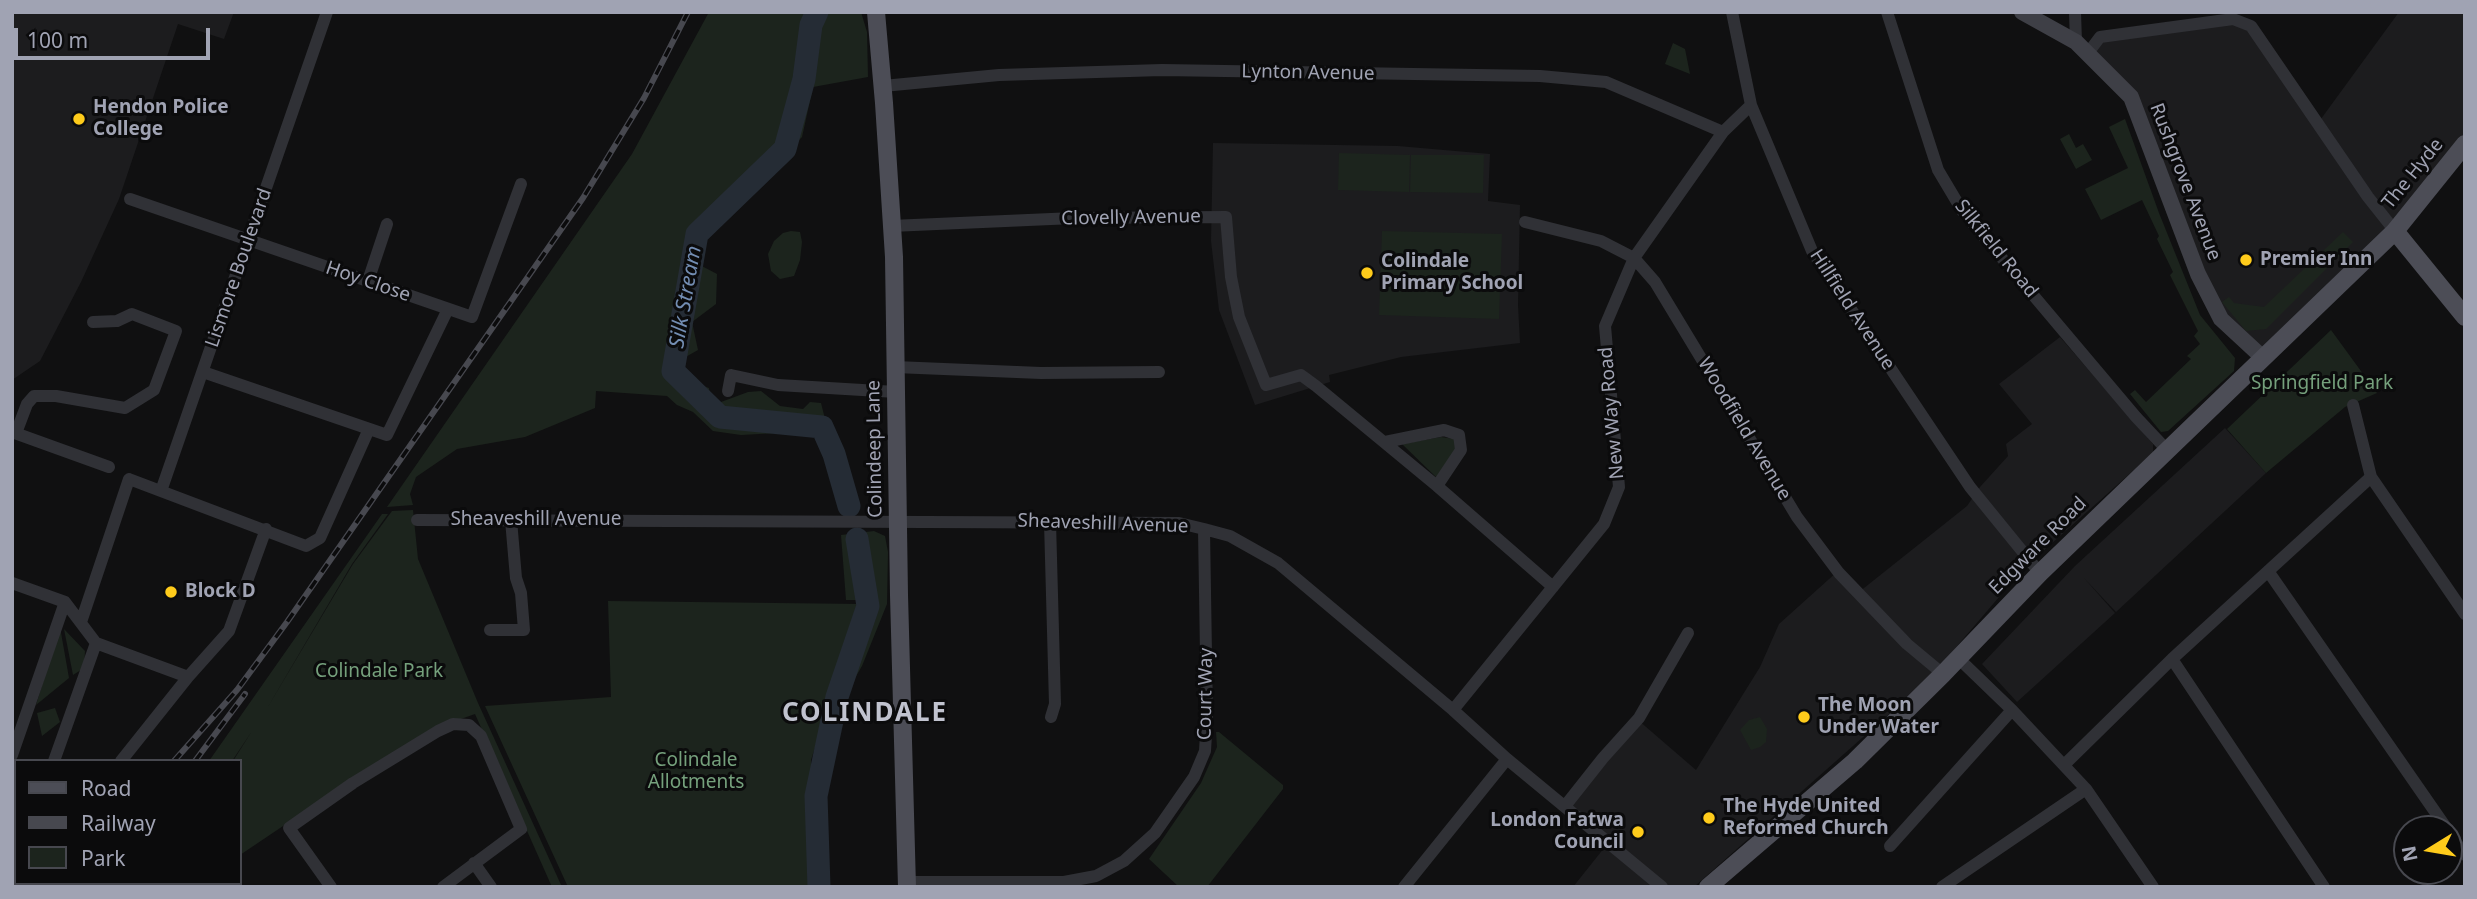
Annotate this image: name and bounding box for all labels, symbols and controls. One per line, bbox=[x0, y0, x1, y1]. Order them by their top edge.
scale bar bbox=[18, 14, 214, 58]
text: 100 m bbox=[27, 26, 88, 54]
street label: Lynton Avenue bbox=[1241, 60, 1375, 86]
place label: Hendon Police College bbox=[93, 97, 229, 141]
street label: Rushgrove Avenue bbox=[2144, 100, 2226, 264]
marker: Hendon Police College bbox=[71, 111, 87, 127]
street label: The Hyde bbox=[2378, 134, 2448, 214]
street label: Lismore Boulevard bbox=[201, 186, 277, 350]
street label: Silkfield Road bbox=[1949, 195, 2043, 303]
street label: Clovelly Avenue bbox=[1061, 205, 1201, 231]
water label: Silk Stream bbox=[665, 244, 707, 350]
street label: Hillfield Avenue bbox=[1805, 245, 1899, 375]
place label: Premier Inn bbox=[2260, 249, 2372, 271]
place label: Colindale Primary School bbox=[1381, 251, 1523, 295]
marker: Premier Inn bbox=[2238, 252, 2254, 268]
street label: Hoy Close bbox=[323, 257, 413, 307]
marker: Colindale Primary School bbox=[1359, 265, 1375, 281]
street label: New Way Road bbox=[1595, 346, 1629, 480]
street label: Woodfield Avenue bbox=[1692, 354, 1796, 504]
park label: Springfield Park bbox=[2251, 373, 2393, 395]
street label: Colindeep Lane bbox=[862, 380, 888, 518]
street label: Edgware Road bbox=[1985, 493, 2091, 599]
street label: Sheaveshill Avenue bbox=[450, 509, 622, 531]
street label: Sheaveshill Avenue bbox=[1017, 510, 1189, 538]
place label: Block D bbox=[185, 581, 256, 603]
marker: Block D bbox=[163, 584, 179, 600]
street label: Court Way bbox=[1194, 648, 1218, 740]
park label: Colindale Park bbox=[315, 661, 443, 683]
place label: The Moon Under Water bbox=[1818, 695, 1939, 739]
district label: COLINDALE bbox=[783, 698, 947, 730]
marker: The Moon Under Water bbox=[1796, 709, 1812, 725]
park label: Colindale Allotments bbox=[648, 750, 744, 794]
legend bbox=[14, 759, 242, 885]
text: Road bbox=[81, 774, 131, 802]
place label: The Hyde United Reformed Church bbox=[1723, 796, 1889, 840]
text: Railway bbox=[81, 809, 156, 837]
place label: London Fatwa Council bbox=[1490, 810, 1624, 854]
marker: The Hyde United Reformed Church bbox=[1701, 810, 1717, 826]
north arrow bbox=[2393, 815, 2463, 885]
marker: London Fatwa Council bbox=[1630, 824, 1646, 840]
text: Park bbox=[81, 844, 125, 872]
text: N bbox=[2395, 844, 2424, 864]

